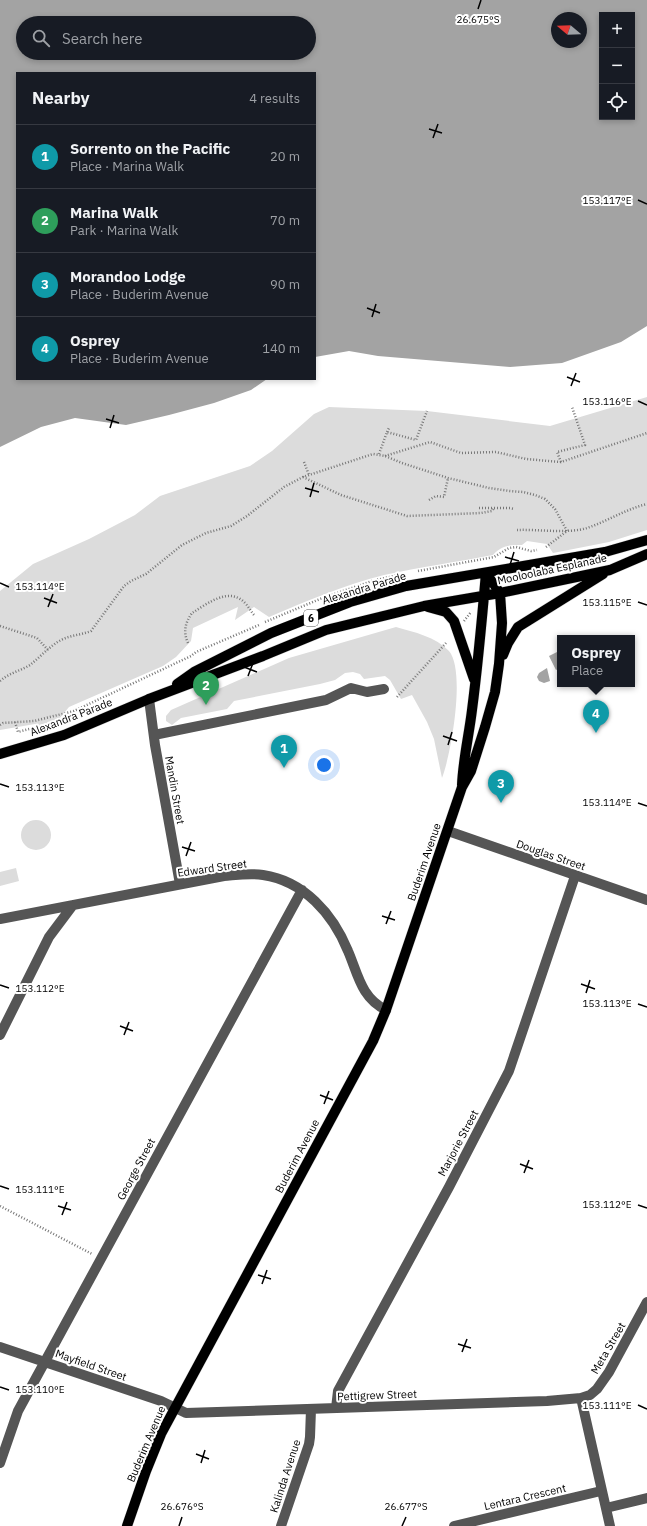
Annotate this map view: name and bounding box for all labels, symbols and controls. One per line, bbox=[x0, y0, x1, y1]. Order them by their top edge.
north arrow bbox=[551, 12, 587, 48]
map controls bbox=[599, 12, 635, 120]
button: + bbox=[599, 12, 635, 48]
text: 26.675°S bbox=[456, 13, 500, 26]
search box bbox=[16, 16, 316, 60]
icon: search bbox=[30, 27, 52, 49]
text: Search here bbox=[62, 29, 142, 48]
button: − bbox=[599, 48, 635, 84]
button: locate bbox=[599, 84, 635, 120]
text: Nearby bbox=[32, 87, 90, 109]
text: 4 results bbox=[249, 90, 300, 107]
text: Sorrento on the Pacific bbox=[70, 139, 230, 158]
text: 1 bbox=[41, 148, 49, 165]
text: 20 m bbox=[270, 148, 300, 165]
text: Place · Marina Walk bbox=[70, 158, 184, 175]
text: 153.117°E bbox=[582, 194, 632, 207]
text: Marina Walk bbox=[70, 203, 158, 222]
text: 2 bbox=[41, 212, 49, 229]
text: 70 m bbox=[270, 212, 300, 229]
text: Park · Marina Walk bbox=[70, 222, 178, 239]
text: Morandoo Lodge bbox=[70, 267, 186, 286]
text: 3 bbox=[41, 276, 49, 293]
text: 90 m bbox=[270, 276, 300, 293]
text: Place · Buderim Avenue bbox=[70, 286, 209, 303]
text: Osprey bbox=[70, 331, 120, 350]
text: 4 bbox=[41, 340, 49, 357]
text: 140 m bbox=[262, 340, 300, 357]
text: Place · Buderim Avenue bbox=[70, 350, 209, 367]
text: 153.116°E bbox=[582, 395, 632, 408]
street label: Mooloolaba Esplanade bbox=[496, 551, 608, 587]
street label: Alexandra Parade bbox=[320, 569, 408, 607]
text: 153.114°E bbox=[15, 580, 65, 593]
text: 153.115°E bbox=[582, 596, 632, 609]
road number: 6 bbox=[304, 610, 318, 626]
popup bbox=[557, 635, 635, 687]
text: Osprey bbox=[571, 643, 621, 662]
text: Place bbox=[571, 662, 603, 679]
pin: 2 bbox=[193, 672, 219, 705]
street label: Alexandra Parade bbox=[28, 695, 114, 739]
pin: 4 bbox=[583, 700, 609, 733]
pin: 1 bbox=[271, 735, 297, 768]
street label: Mandin Street bbox=[162, 755, 188, 825]
your location bbox=[314, 755, 334, 775]
pin: 3 bbox=[488, 770, 514, 803]
text: 153.113°E bbox=[15, 781, 65, 794]
text: 153.114°E bbox=[582, 796, 632, 809]
street label: Buderim Avenue bbox=[404, 821, 444, 903]
street label: Douglas Street bbox=[514, 837, 588, 873]
street label: Edward Street bbox=[176, 856, 248, 880]
text: 153.112°E bbox=[15, 982, 65, 995]
text: 153.113°E bbox=[582, 997, 632, 1010]
street label: Marjorie Street bbox=[435, 1107, 481, 1179]
street label: Buderim Avenue bbox=[272, 1117, 322, 1195]
street label: George Street bbox=[114, 1135, 158, 1202]
text: 153.111°E bbox=[15, 1183, 65, 1196]
text: 153.112°E bbox=[582, 1198, 632, 1211]
street label: Meta Street bbox=[588, 1319, 628, 1376]
street label: Mayfield Street bbox=[53, 1346, 129, 1384]
text: 153.110°E bbox=[15, 1383, 65, 1396]
street label: Pettigrew Street bbox=[337, 1387, 417, 1403]
text: 153.111°E bbox=[582, 1399, 632, 1412]
street label: Buderim Avenue bbox=[124, 1404, 168, 1484]
street label: Kalinda Avenue bbox=[267, 1438, 303, 1514]
street label: Lentara Crescent bbox=[483, 1481, 567, 1513]
text: 26.676°S bbox=[160, 1500, 204, 1513]
text: 26.677°S bbox=[384, 1500, 428, 1513]

